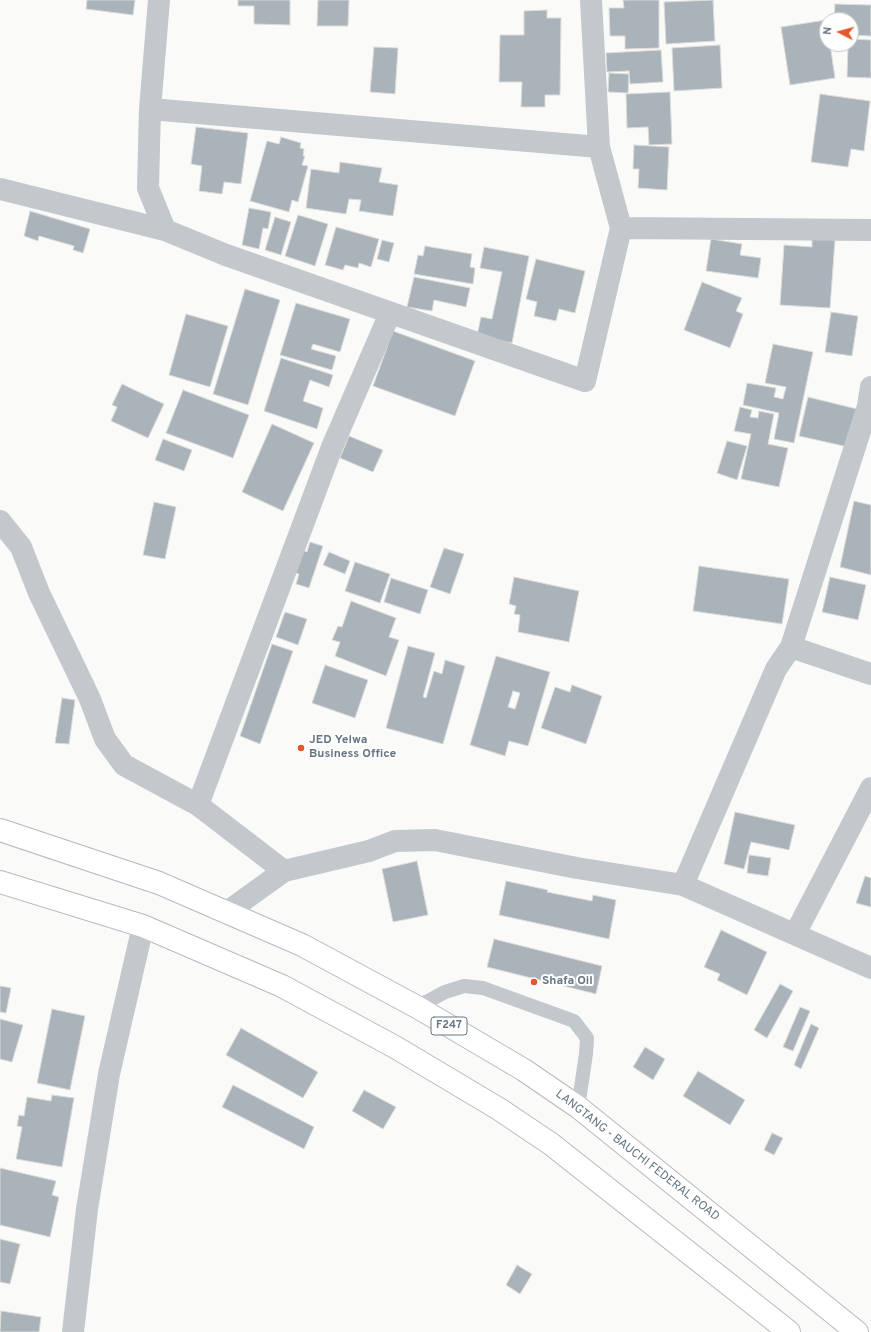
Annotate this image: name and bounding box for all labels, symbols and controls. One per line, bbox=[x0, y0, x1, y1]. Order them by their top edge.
north arrow bbox=[819, 12, 859, 52]
text: N bbox=[821, 26, 835, 36]
place label: JED Yelwa Business Office bbox=[309, 734, 396, 762]
marker: JED Yelwa Business Office bbox=[296, 743, 306, 753]
place label: Shafa Oil bbox=[542, 975, 593, 989]
marker: Shafa Oil bbox=[529, 977, 539, 987]
road number: F247 bbox=[431, 1017, 467, 1035]
street label: LANGTANG - BAUCHI FEDERAL ROAD bbox=[552, 1087, 722, 1225]

